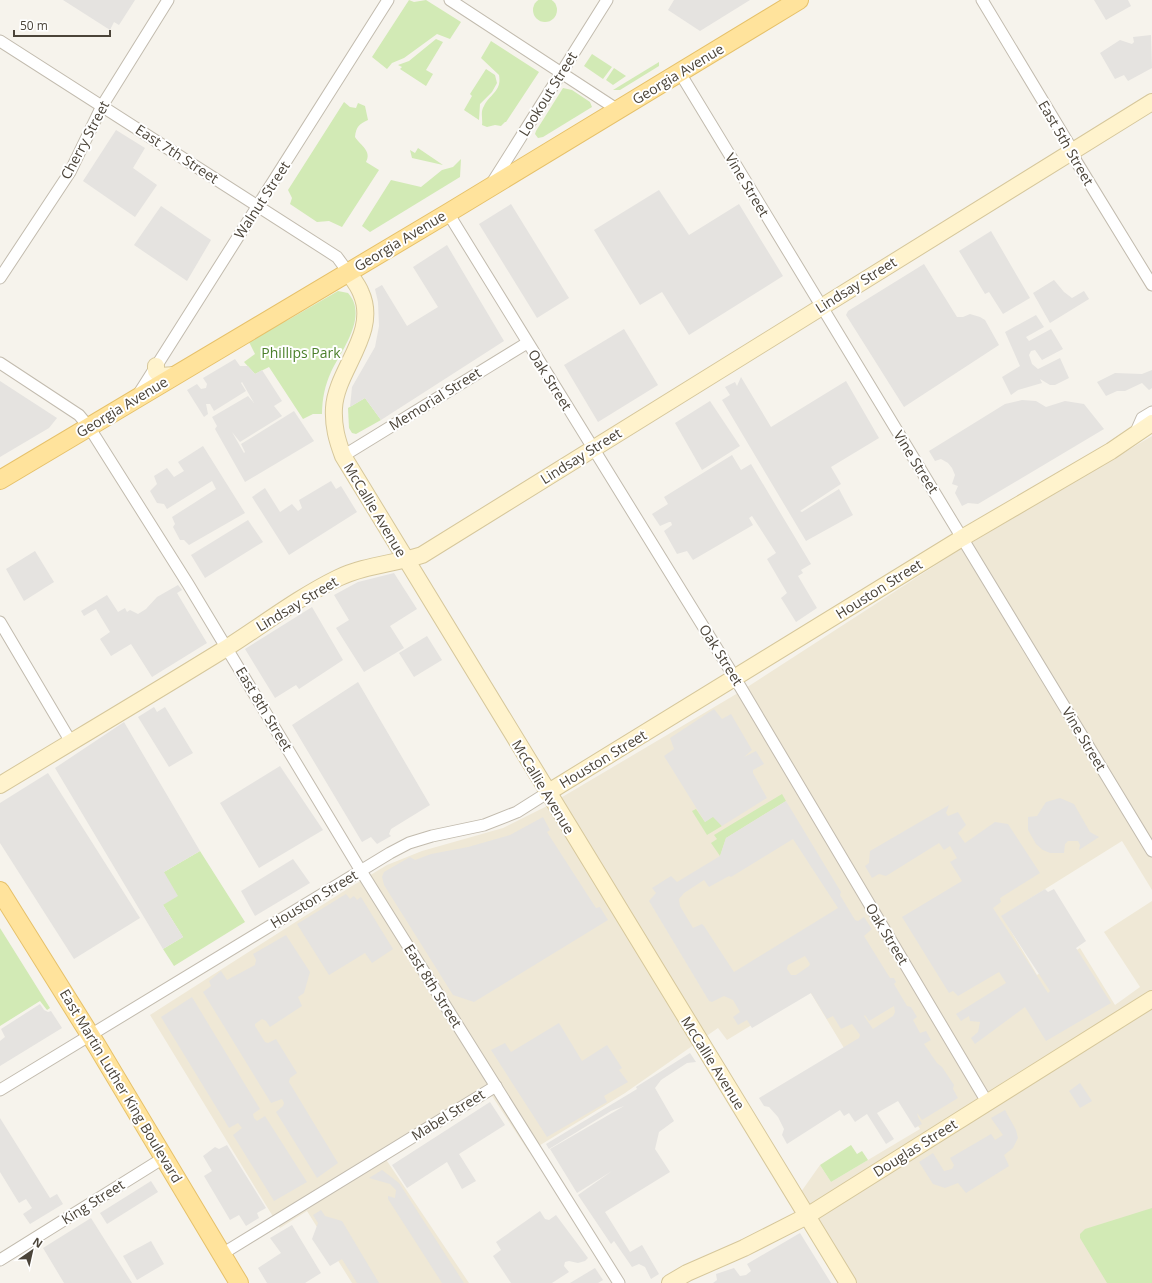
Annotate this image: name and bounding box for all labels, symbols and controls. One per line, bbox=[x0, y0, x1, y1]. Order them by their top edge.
scale bar bbox=[14, 12, 110, 38]
text: 50 m bbox=[20, 17, 48, 34]
street label: Georgia Avenue bbox=[628, 39, 727, 108]
street label: Lookout Street bbox=[514, 48, 581, 140]
street label: Cherry Street bbox=[56, 97, 113, 182]
street label: East 5th Street bbox=[1034, 97, 1098, 189]
street label: East 7th Street bbox=[132, 120, 222, 187]
street label: Vine Street bbox=[721, 149, 774, 220]
street label: Walnut Street bbox=[229, 157, 294, 242]
street label: Georgia Avenue bbox=[350, 206, 449, 275]
street label: Lindsay Street bbox=[812, 252, 900, 317]
park label: Phillips Park bbox=[261, 343, 341, 362]
street label: Oak Street bbox=[524, 346, 577, 414]
street label: Memorial Street bbox=[385, 363, 484, 434]
street label: Georgia Avenue bbox=[72, 372, 171, 441]
street label: Lindsay Street bbox=[537, 423, 625, 488]
street label: Vine Street bbox=[890, 427, 943, 497]
street label: McCallie Avenue bbox=[340, 459, 411, 560]
street label: Houston Street bbox=[832, 554, 926, 623]
street label: Lindsay Street bbox=[252, 572, 341, 635]
street label: Oak Street bbox=[695, 621, 748, 689]
street label: East 8th Street bbox=[232, 663, 297, 754]
street label: Vine Street bbox=[1058, 703, 1111, 774]
street label: Houston Street bbox=[556, 725, 650, 792]
street label: McCallie Avenue bbox=[508, 736, 579, 837]
street label: Houston Street bbox=[267, 865, 361, 932]
street label: Oak Street bbox=[862, 899, 913, 968]
street label: East 8th Street bbox=[400, 940, 467, 1031]
street label: East Martin Luther King Boulevard bbox=[56, 985, 187, 1186]
street label: McCallie Avenue bbox=[677, 1012, 750, 1113]
street label: Mabel Street bbox=[407, 1085, 488, 1145]
street label: Douglas Street bbox=[869, 1114, 960, 1181]
street label: King Street bbox=[58, 1175, 128, 1228]
north arrow bbox=[12, 1231, 52, 1271]
text: N bbox=[30, 1234, 46, 1251]

